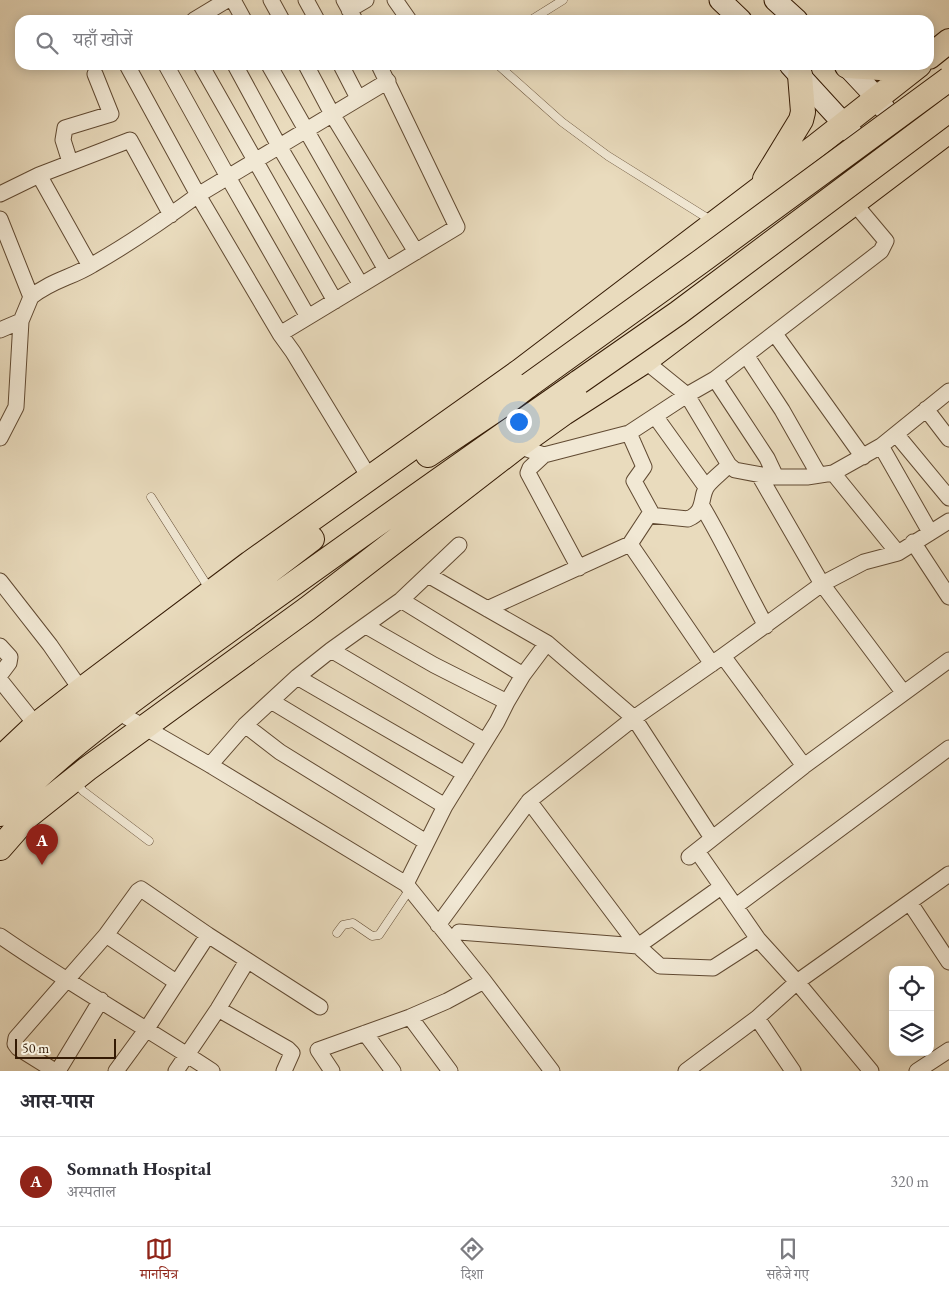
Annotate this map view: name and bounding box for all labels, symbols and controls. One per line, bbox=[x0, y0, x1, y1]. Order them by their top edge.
search box bbox=[15, 15, 934, 70]
text: यहाँ खोजें bbox=[73, 27, 132, 52]
icon: search bbox=[33, 29, 61, 57]
your location bbox=[506, 409, 532, 435]
pin: A bbox=[26, 824, 58, 865]
map controls bbox=[889, 966, 934, 1056]
button: locate bbox=[889, 966, 934, 1011]
button: layers bbox=[889, 1011, 934, 1056]
scale bar bbox=[15, 1036, 116, 1059]
text: 50 m bbox=[22, 1039, 49, 1057]
text: आस-पास bbox=[20, 1087, 93, 1114]
text: Somnath Hospital bbox=[67, 1156, 211, 1181]
text: A bbox=[30, 1171, 42, 1192]
text: 320 m bbox=[890, 1171, 929, 1192]
text: अस्पताल bbox=[67, 1181, 116, 1202]
tab: मानचित्र bbox=[140, 1235, 178, 1288]
tab: दिशा bbox=[458, 1235, 486, 1288]
tab: सहेजे गए bbox=[766, 1235, 809, 1288]

